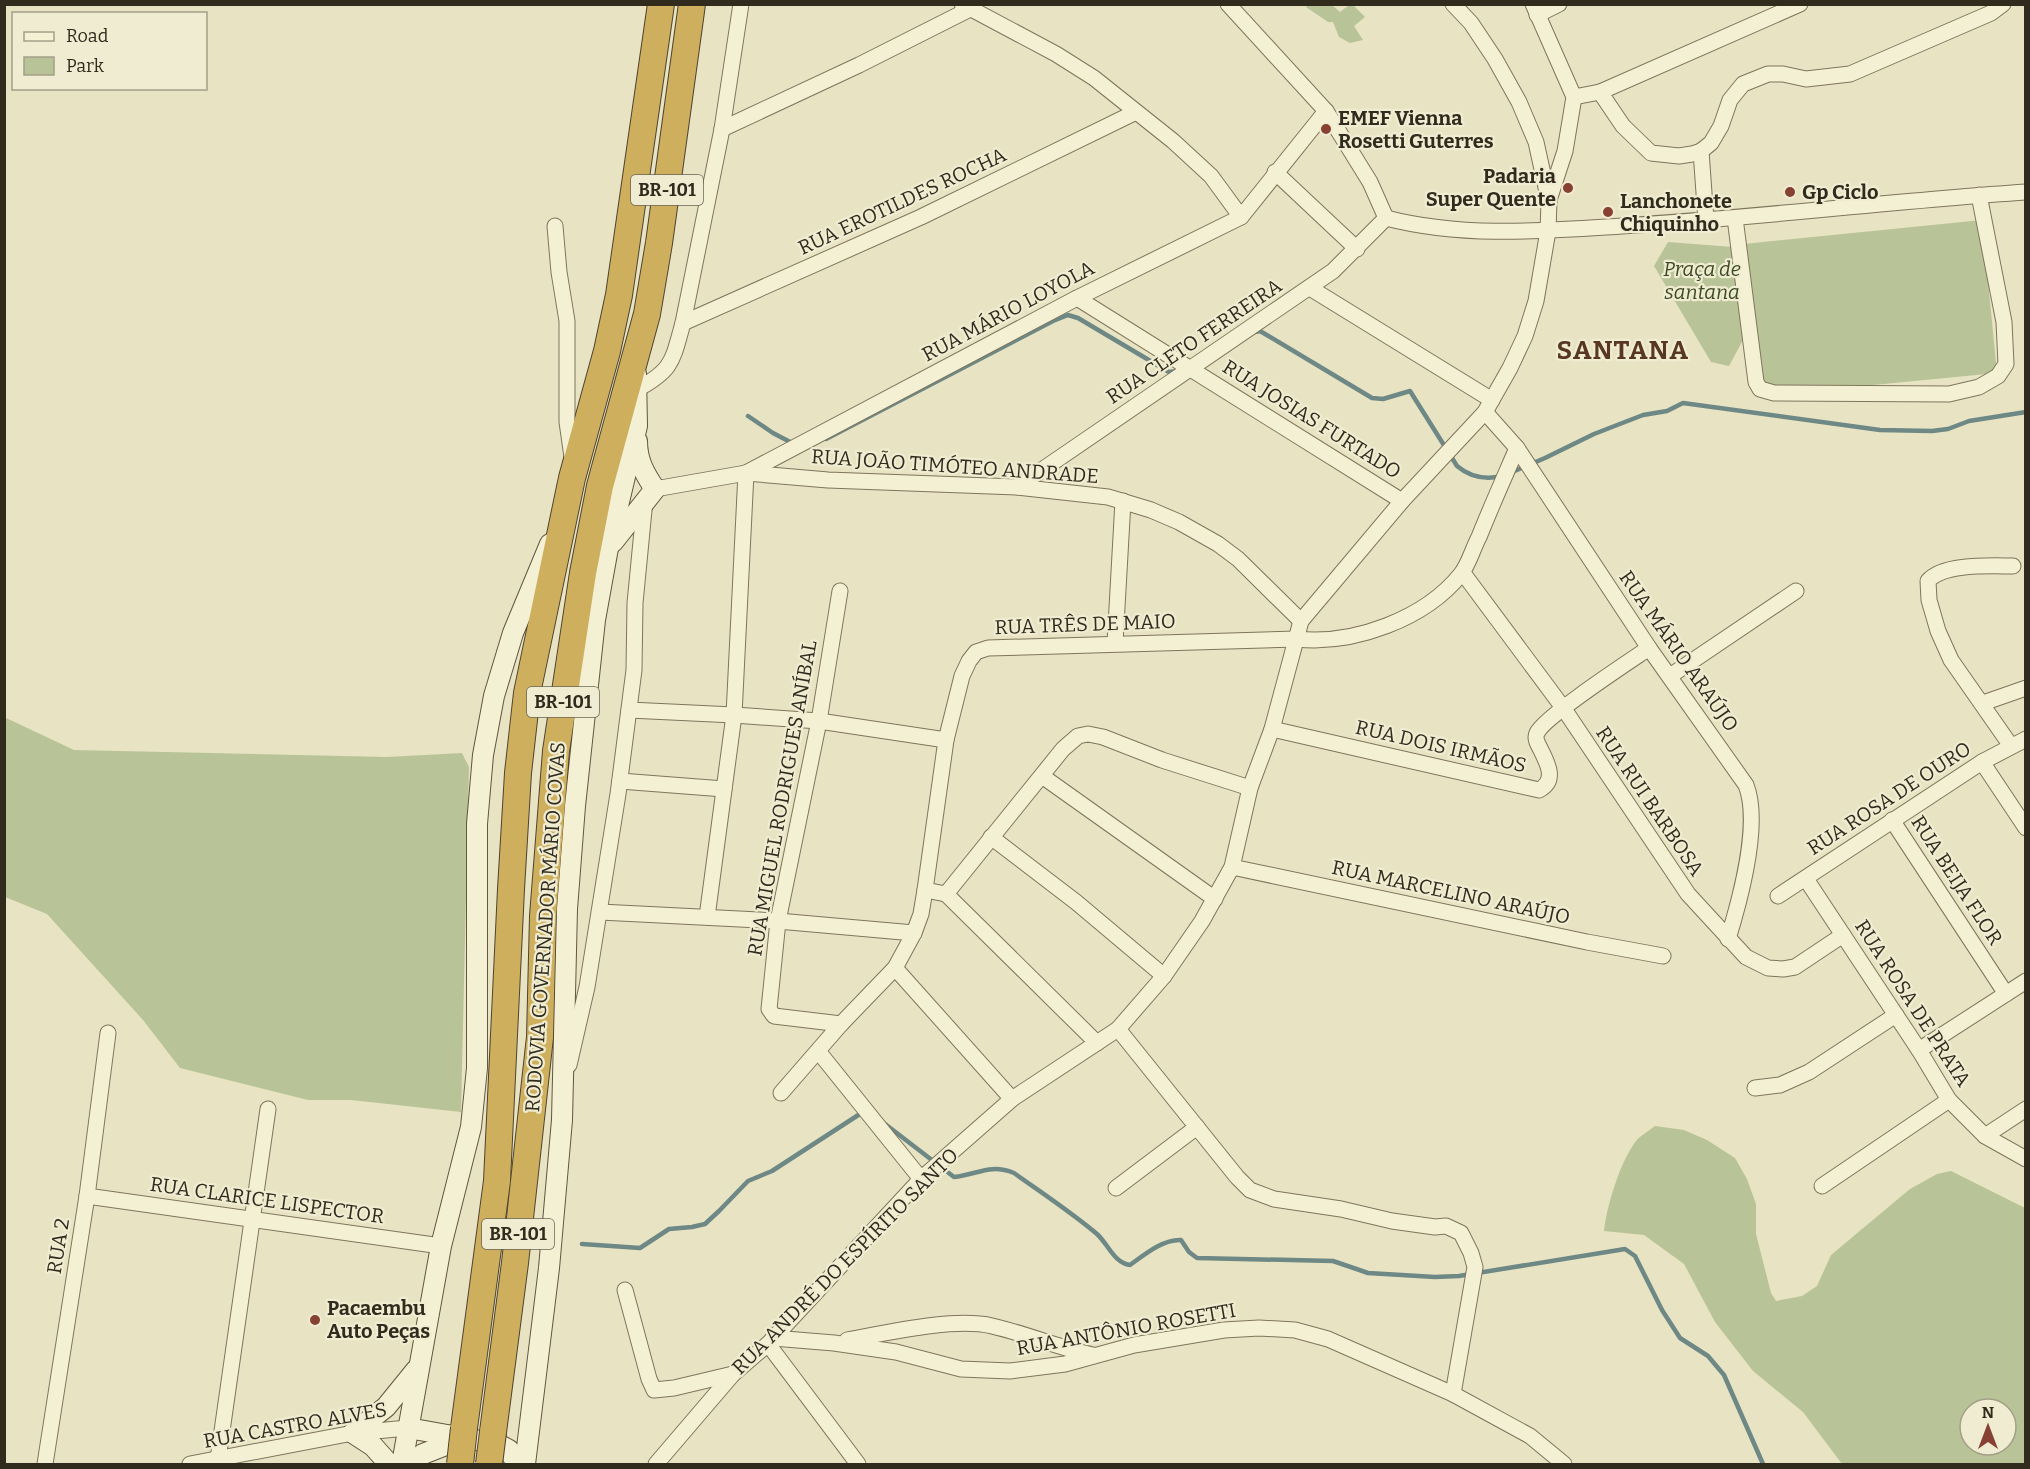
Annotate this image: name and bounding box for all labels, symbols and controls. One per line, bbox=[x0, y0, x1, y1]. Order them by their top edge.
legend bbox=[12, 12, 207, 90]
text: Road bbox=[66, 25, 109, 47]
text: Park bbox=[66, 55, 105, 77]
place label: EMEF Vienna Rosetti Guterres bbox=[1338, 106, 1494, 153]
marker: EMEF Vienna Rosetti Guterres bbox=[1319, 122, 1333, 136]
street label: RUA EROTILDES ROCHA bbox=[794, 142, 1011, 260]
place label: Padaria Super Quente bbox=[1426, 164, 1556, 211]
road number: BR-101 bbox=[631, 175, 703, 205]
place label: Gp Ciclo bbox=[1802, 180, 1879, 204]
marker: Padaria Super Quente bbox=[1561, 181, 1575, 195]
marker: Gp Ciclo bbox=[1783, 185, 1797, 199]
place label: Lanchonete Chiquinho bbox=[1620, 189, 1732, 236]
marker: Lanchonete Chiquinho bbox=[1601, 205, 1615, 219]
street label: RUA MÁRIO LOYOLA bbox=[918, 255, 1099, 366]
park label: Praça de santana bbox=[1663, 257, 1741, 304]
street label: RUA CLETO FERREIRA bbox=[1102, 273, 1287, 409]
district label: SANTANA bbox=[1557, 335, 1690, 366]
street label: RUA JOSIAS FURTADO bbox=[1218, 354, 1406, 484]
street label: RUA JOÃO TIMÓTEO ANDRADE bbox=[810, 444, 1100, 488]
street label: RUA MÁRIO ARAÚJO bbox=[1614, 566, 1744, 736]
street label: RUA TRÊS DE MAIO bbox=[994, 609, 1176, 639]
street label: RUA MIGUEL RODRIGUES ANÍBAL bbox=[742, 638, 822, 958]
road number: BR-101 bbox=[527, 687, 599, 717]
street label: RUA DOIS IRMÃOS bbox=[1353, 715, 1529, 777]
street label: RUA RUI BARBOSA bbox=[1591, 722, 1709, 881]
street label: RUA ROSA DE OURO bbox=[1803, 736, 1975, 860]
street label: RODOVIA GOVERNADOR MÁRIO COVAS bbox=[520, 741, 570, 1113]
street label: RUA BEIJA FLOR bbox=[1906, 811, 2008, 949]
street label: RUA MARCELINO ARAÚJO bbox=[1330, 855, 1572, 929]
street label: RUA ROSA DE PRATA bbox=[1850, 915, 1976, 1091]
street label: RUA ANDRÉ DO ESPÍRITO SANTO bbox=[727, 1143, 963, 1379]
street label: RUA CLARICE LISPECTOR bbox=[148, 1172, 386, 1228]
street label: RUA 2 bbox=[42, 1217, 74, 1275]
road number: BR-101 bbox=[482, 1219, 554, 1249]
place label: Pacaembu Auto Peças bbox=[327, 1296, 430, 1343]
street label: RUA ANTÔNIO ROSETTI bbox=[1015, 1298, 1237, 1360]
marker: Pacaembu Auto Peças bbox=[308, 1313, 322, 1327]
street label: RUA CASTRO ALVES bbox=[201, 1397, 389, 1453]
north arrow bbox=[1958, 1397, 2018, 1457]
text: N bbox=[1982, 1403, 1994, 1422]

